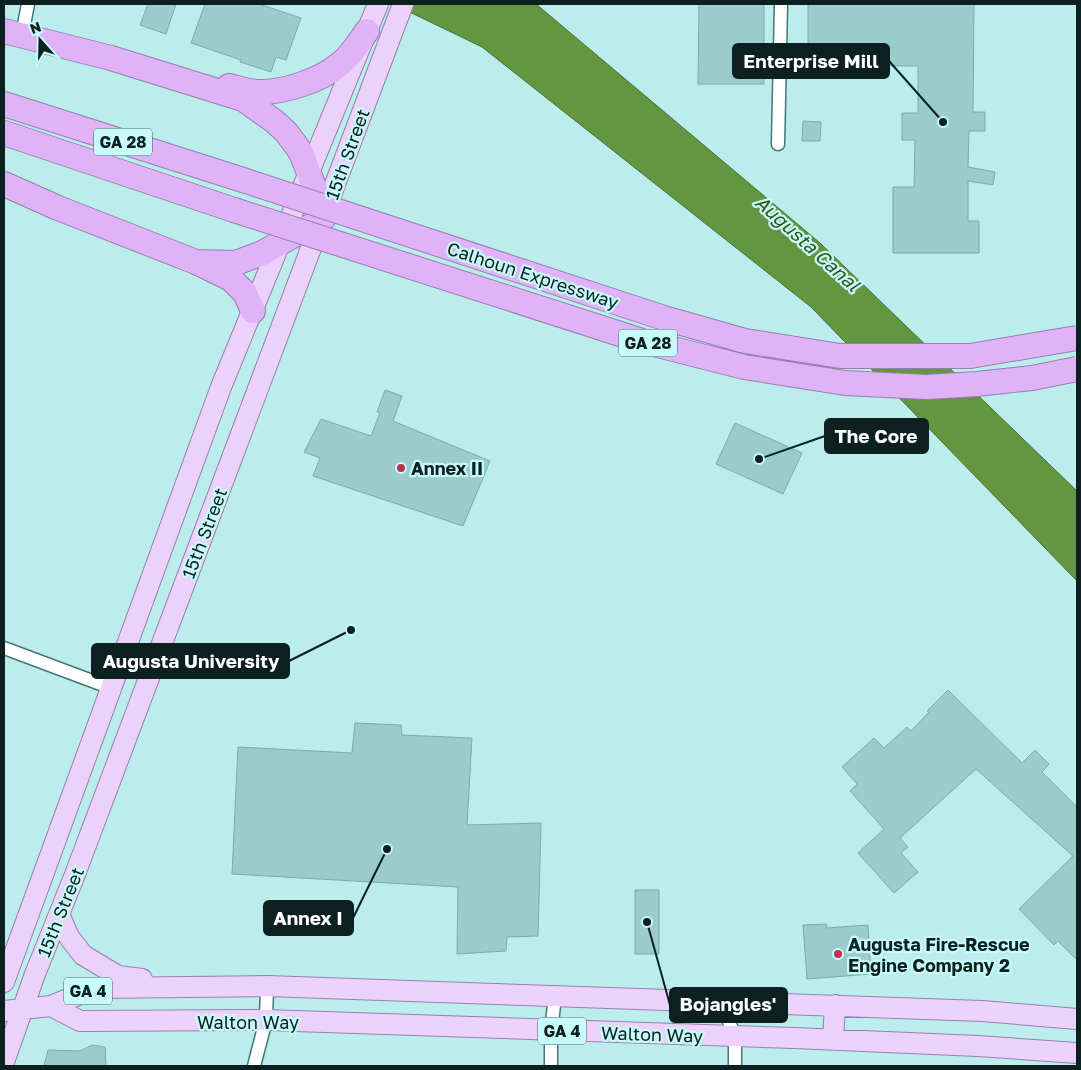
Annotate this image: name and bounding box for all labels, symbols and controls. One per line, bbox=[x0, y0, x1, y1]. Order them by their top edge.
north arrow bbox=[15, 15, 65, 65]
text: N bbox=[27, 18, 43, 37]
callout: Enterprise Mill bbox=[733, 44, 889, 78]
text: Enterprise Mill bbox=[743, 49, 879, 72]
street label: 15th Street bbox=[320, 105, 374, 203]
road number: GA 28 bbox=[94, 128, 152, 156]
water label: Augusta Canal bbox=[751, 190, 866, 296]
street label: Calhoun Expressway bbox=[445, 237, 621, 313]
road number: GA 28 bbox=[619, 329, 677, 356]
callout: The Core bbox=[825, 419, 928, 453]
text: The Core bbox=[834, 424, 918, 447]
place label: Annex II bbox=[411, 457, 483, 479]
marker: Annex II bbox=[395, 462, 407, 474]
street label: 15th Street bbox=[177, 485, 231, 581]
callout: Augusta University bbox=[92, 644, 289, 678]
text: Augusta University bbox=[103, 649, 280, 672]
street label: 15th Street bbox=[32, 864, 88, 960]
callout: Annex I bbox=[264, 901, 353, 935]
text: Annex I bbox=[273, 906, 343, 929]
place label: Augusta Fire-Rescue Engine Company 2 bbox=[848, 933, 1030, 976]
marker: Augusta Fire-Rescue Engine Company 2 bbox=[832, 948, 844, 960]
road number: GA 4 bbox=[64, 978, 112, 1004]
callout: Bojangles' bbox=[670, 988, 787, 1022]
text: Bojangles' bbox=[680, 992, 776, 1015]
street label: Walton Way bbox=[197, 1011, 299, 1033]
road number: GA 4 bbox=[538, 1018, 586, 1044]
street label: Walton Way bbox=[601, 1021, 703, 1047]

